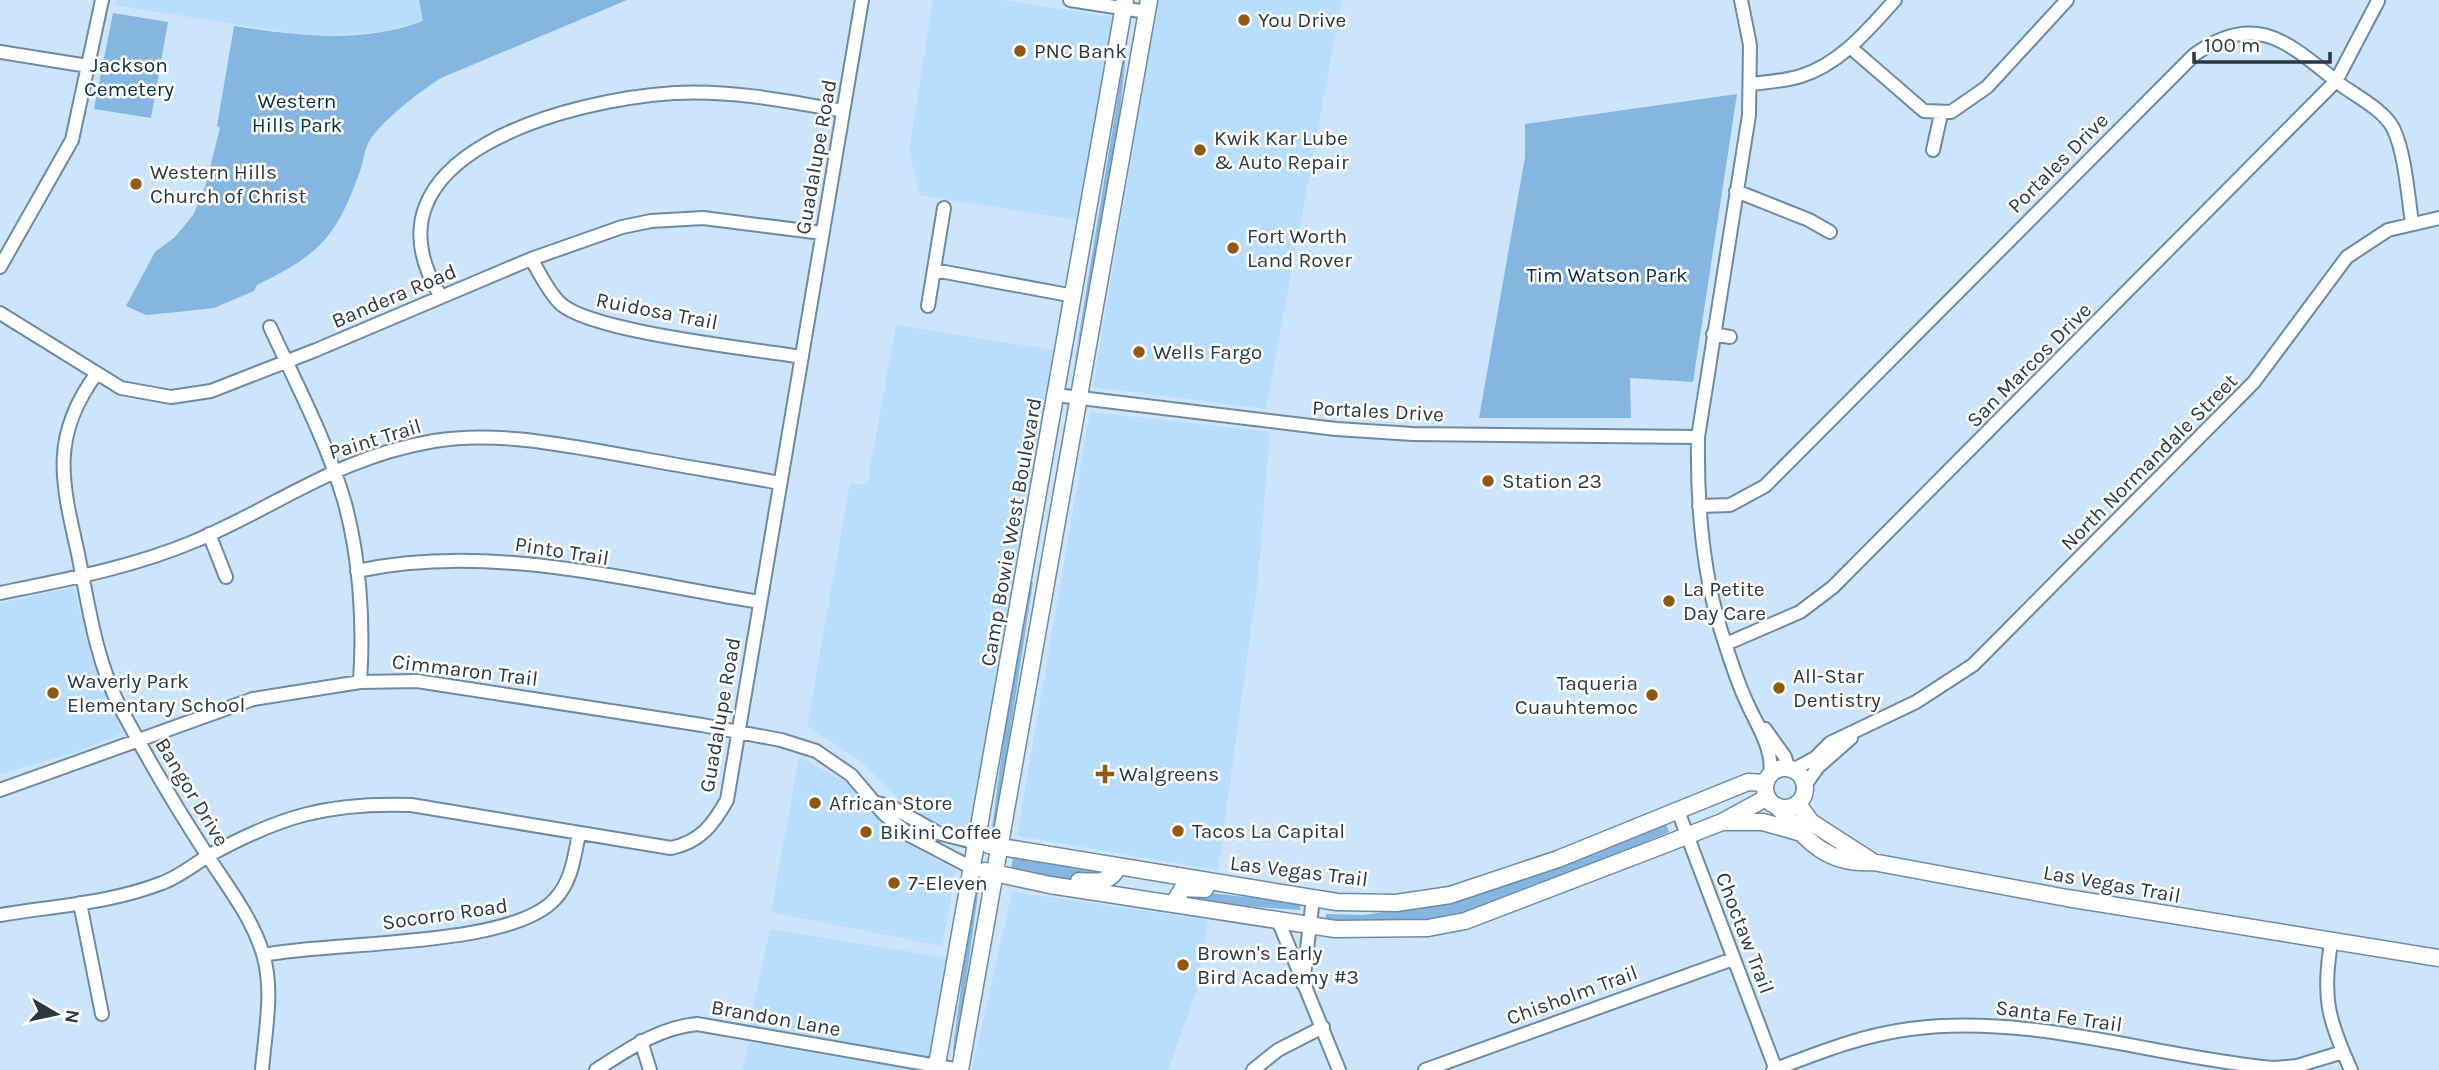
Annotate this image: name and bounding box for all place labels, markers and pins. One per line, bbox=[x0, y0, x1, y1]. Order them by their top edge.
place label: You Drive bbox=[1258, 8, 1346, 32]
marker: You Drive bbox=[1236, 12, 1252, 28]
place label: PNC Bank bbox=[1034, 39, 1127, 63]
marker: PNC Bank bbox=[1012, 43, 1028, 59]
place label: Kwik Kar Lube & Auto Repair bbox=[1214, 126, 1349, 174]
marker: Kwik Kar Lube & Auto Repair bbox=[1192, 142, 1208, 158]
place label: Western Hills Church of Christ bbox=[150, 160, 306, 208]
marker: Western Hills Church of Christ bbox=[128, 176, 144, 192]
place label: Fort Worth Land Rover bbox=[1247, 224, 1352, 272]
marker: Fort Worth Land Rover bbox=[1225, 240, 1241, 256]
place label: Wells Fargo bbox=[1153, 340, 1262, 364]
marker: Wells Fargo bbox=[1131, 344, 1147, 360]
place label: Station 23 bbox=[1502, 469, 1602, 493]
marker: Station 23 bbox=[1480, 473, 1496, 489]
place label: La Petite Day Care bbox=[1683, 577, 1766, 625]
marker: La Petite Day Care bbox=[1661, 593, 1677, 609]
place label: All-Star Dentistry bbox=[1793, 664, 1881, 712]
place label: Waverly Park Elementary School bbox=[67, 669, 245, 717]
place label: Taqueria Cuauhtemoc bbox=[1515, 671, 1638, 719]
marker: All-Star Dentistry bbox=[1771, 680, 1787, 696]
marker: Waverly Park Elementary School bbox=[45, 685, 61, 701]
marker: Taqueria Cuauhtemoc bbox=[1644, 687, 1660, 703]
place label: Walgreens bbox=[1119, 762, 1219, 786]
marker: Walgreens bbox=[1097, 766, 1113, 782]
place label: African Store bbox=[829, 791, 952, 815]
marker: African Store bbox=[807, 795, 823, 811]
place label: Tacos La Capital bbox=[1192, 819, 1345, 843]
place label: Bikini Coffee bbox=[880, 820, 1002, 844]
marker: Tacos La Capital bbox=[1170, 823, 1186, 839]
marker: Bikini Coffee bbox=[858, 824, 874, 840]
place label: 7-Eleven bbox=[908, 871, 988, 895]
marker: 7-Eleven bbox=[886, 875, 902, 891]
place label: Brown's Early Bird Academy #3 bbox=[1197, 941, 1359, 989]
marker: Brown's Early Bird Academy #3 bbox=[1175, 957, 1191, 973]

